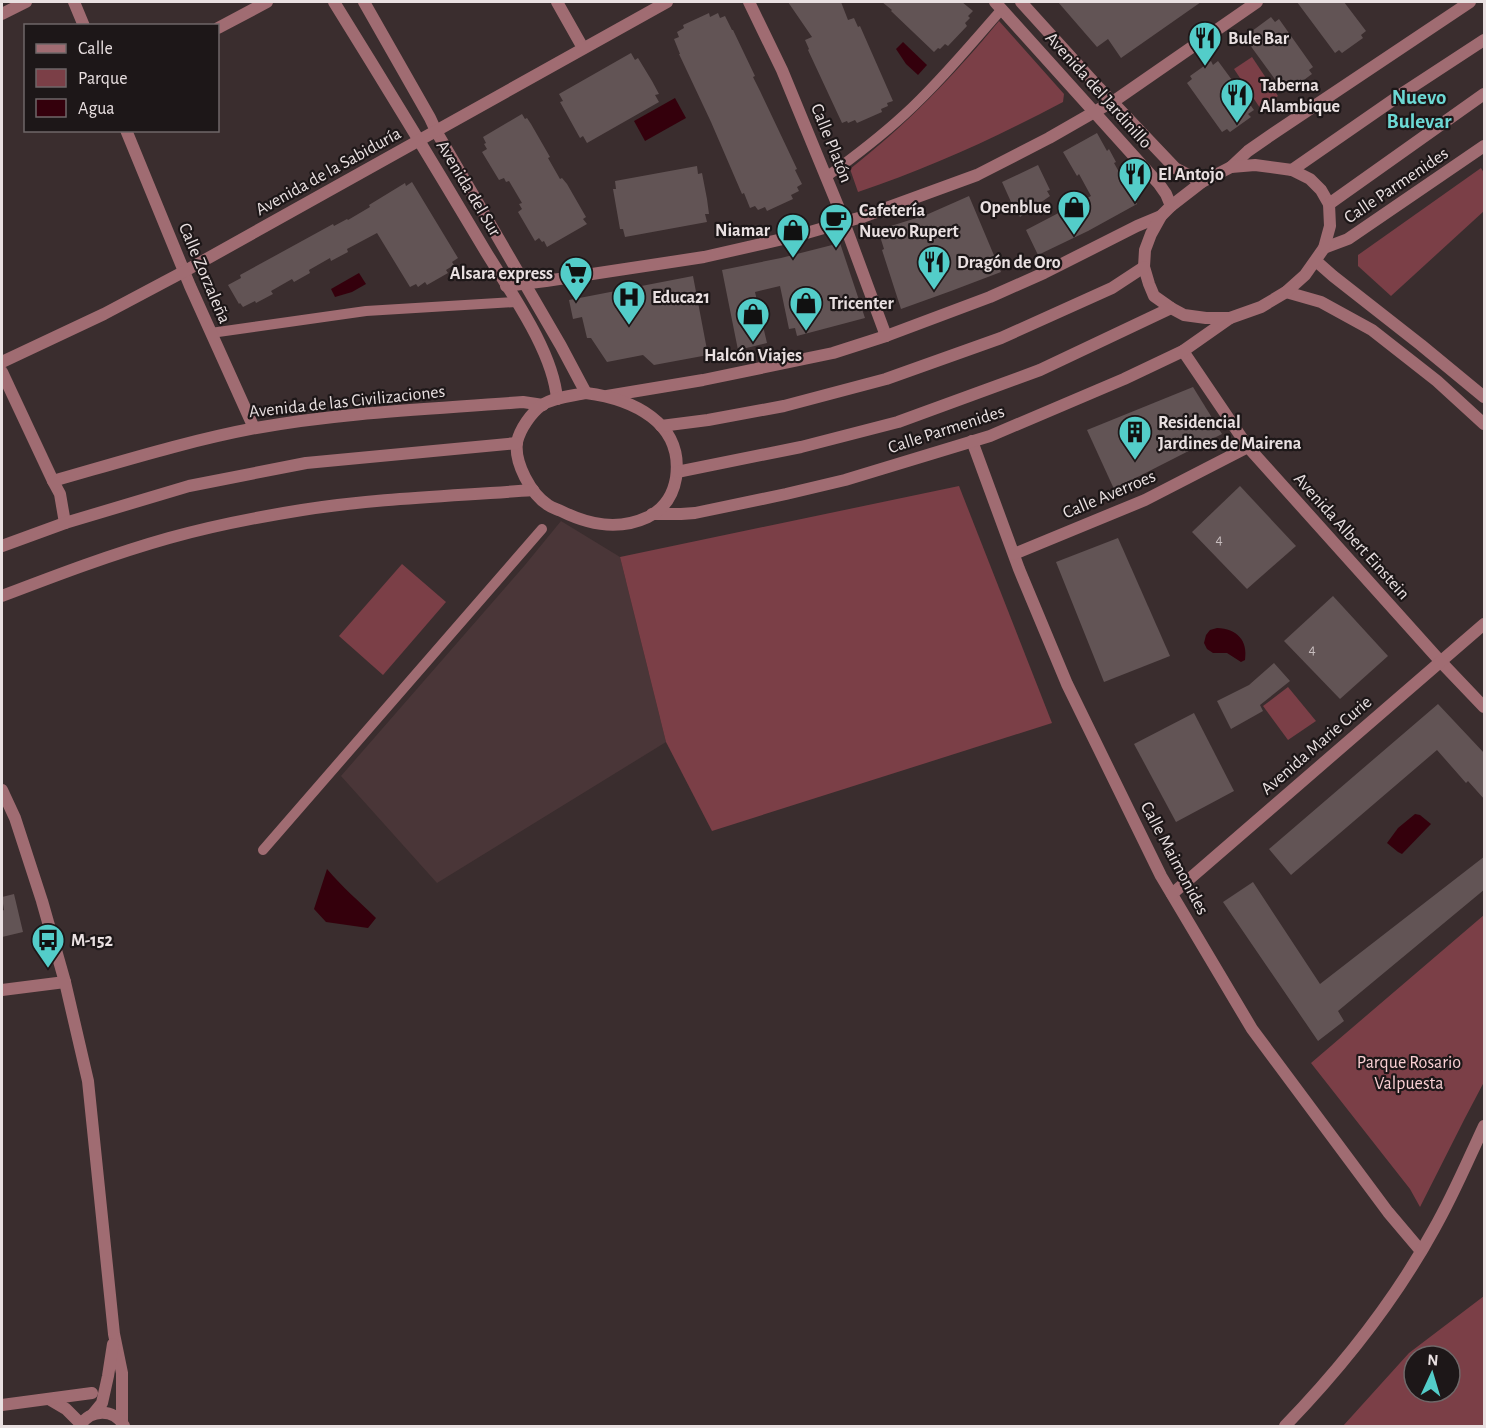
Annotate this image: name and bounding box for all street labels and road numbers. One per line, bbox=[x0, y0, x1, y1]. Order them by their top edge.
street label: Avenida del Jardinillo bbox=[1042, 29, 1155, 152]
street label: Calle Platón bbox=[807, 101, 855, 185]
street label: Avenida de la Sabiduría bbox=[253, 124, 404, 219]
street label: Avenida del Sur bbox=[433, 137, 504, 240]
street label: Calle Parmenides bbox=[1341, 144, 1452, 227]
street label: Calle Zorzaleña bbox=[175, 220, 233, 326]
street label: Avenida de las Civilizaciones bbox=[248, 383, 446, 421]
street label: Calle Parmenides bbox=[886, 403, 1007, 457]
street label: Calle Averroes bbox=[1060, 467, 1158, 523]
street label: Avenida Albert Einstein bbox=[1290, 470, 1413, 603]
street label: Avenida Marie Curie bbox=[1258, 693, 1375, 799]
street label: Calle Maimonides bbox=[1137, 799, 1212, 918]

